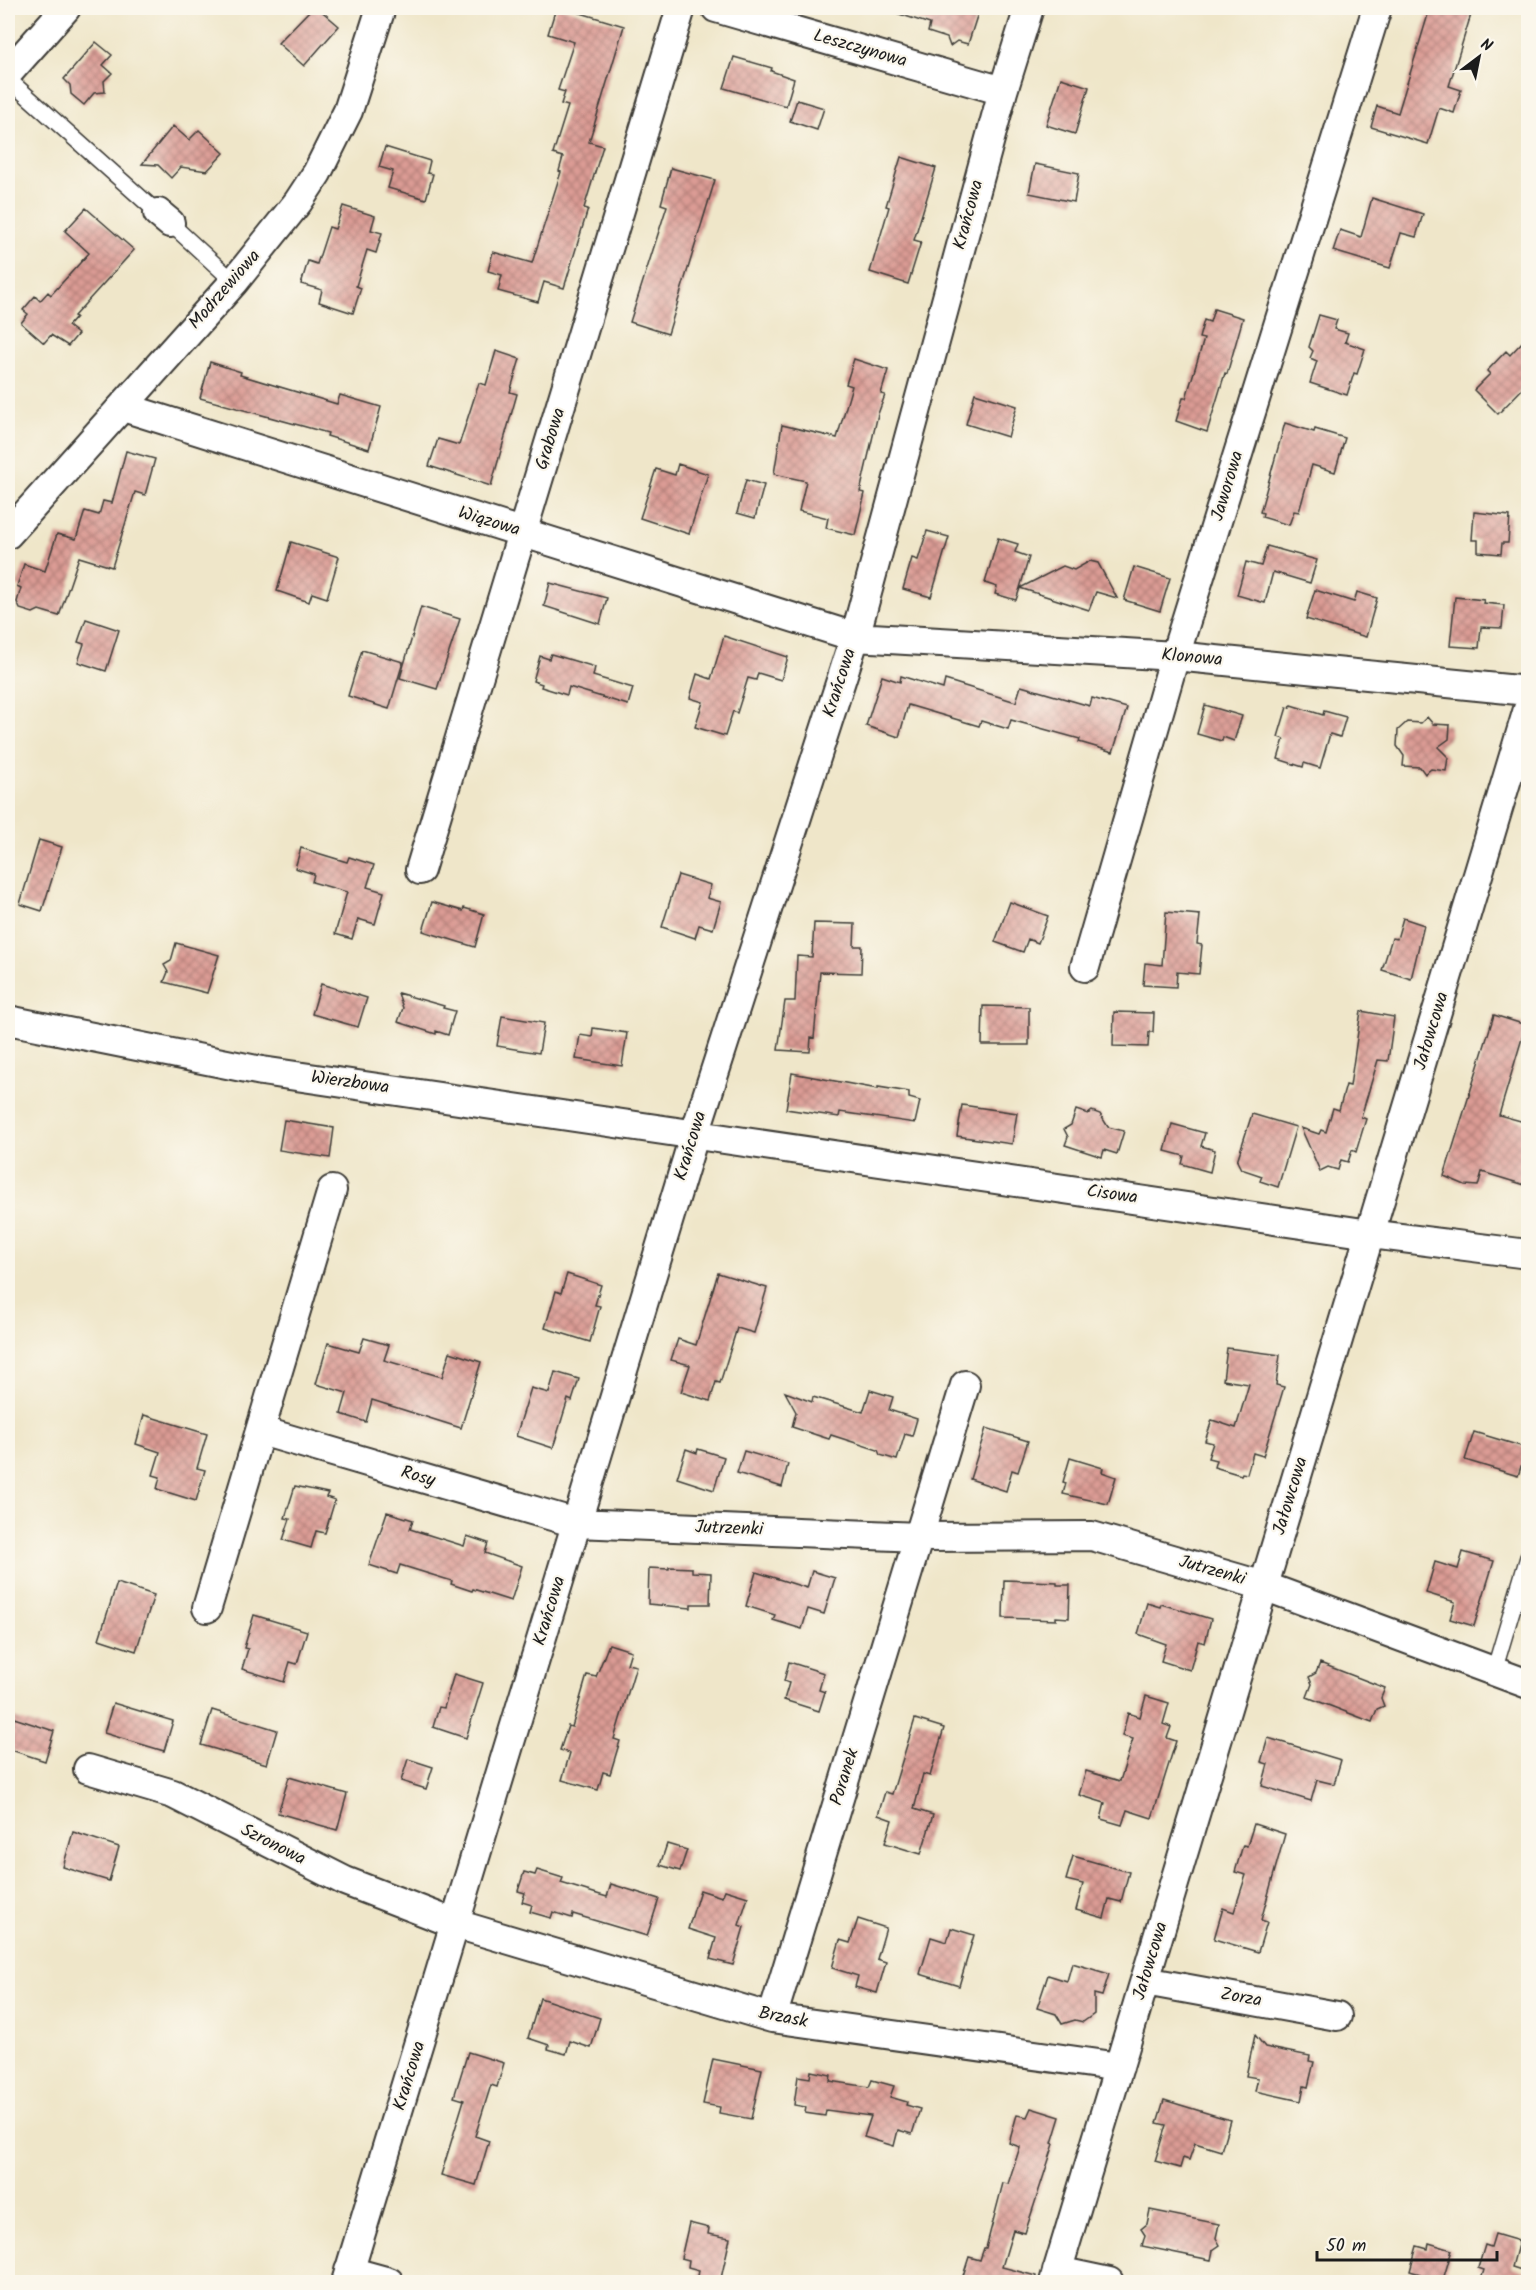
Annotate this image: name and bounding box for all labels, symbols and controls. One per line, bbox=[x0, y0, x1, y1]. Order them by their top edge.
street label: Leszczynowa bbox=[810, 22, 910, 76]
north arrow bbox=[1449, 27, 1509, 87]
text: N bbox=[1475, 32, 1497, 59]
street label: Krańcowa bbox=[946, 177, 992, 253]
street label: Modrzewiowa bbox=[182, 243, 268, 337]
street label: Grabowa bbox=[528, 404, 574, 474]
street label: Jaworowa bbox=[1204, 447, 1252, 525]
street label: Wiązowa bbox=[454, 499, 524, 545]
street label: Klonowa bbox=[1160, 641, 1224, 675]
street label: Krańcowa bbox=[815, 645, 865, 721]
street label: Jałowcowa bbox=[1406, 988, 1458, 1074]
street label: Wierzbowa bbox=[309, 1063, 391, 1103]
street label: Krańcowa bbox=[667, 1108, 715, 1184]
street label: Cisowa bbox=[1085, 1177, 1139, 1213]
street label: Jałowcowa bbox=[1265, 1453, 1317, 1539]
street label: Rosy bbox=[397, 1458, 439, 1496]
street label: Jutrzenki bbox=[694, 1513, 764, 1545]
street label: Jutrzenki bbox=[1175, 1548, 1250, 1595]
street label: Krańcowa bbox=[526, 1573, 574, 1649]
street label: Poranek bbox=[823, 1744, 868, 1809]
street label: Szronowa bbox=[235, 1816, 311, 1874]
street label: Jałowcowa bbox=[1125, 1918, 1177, 2004]
street label: Zorza bbox=[1218, 1980, 1264, 2016]
street label: Brzask bbox=[756, 1999, 811, 2037]
street label: Krańcowa bbox=[386, 2038, 434, 2114]
scale bar bbox=[1317, 2224, 1497, 2262]
text: 50 m bbox=[1326, 2232, 1366, 2261]

